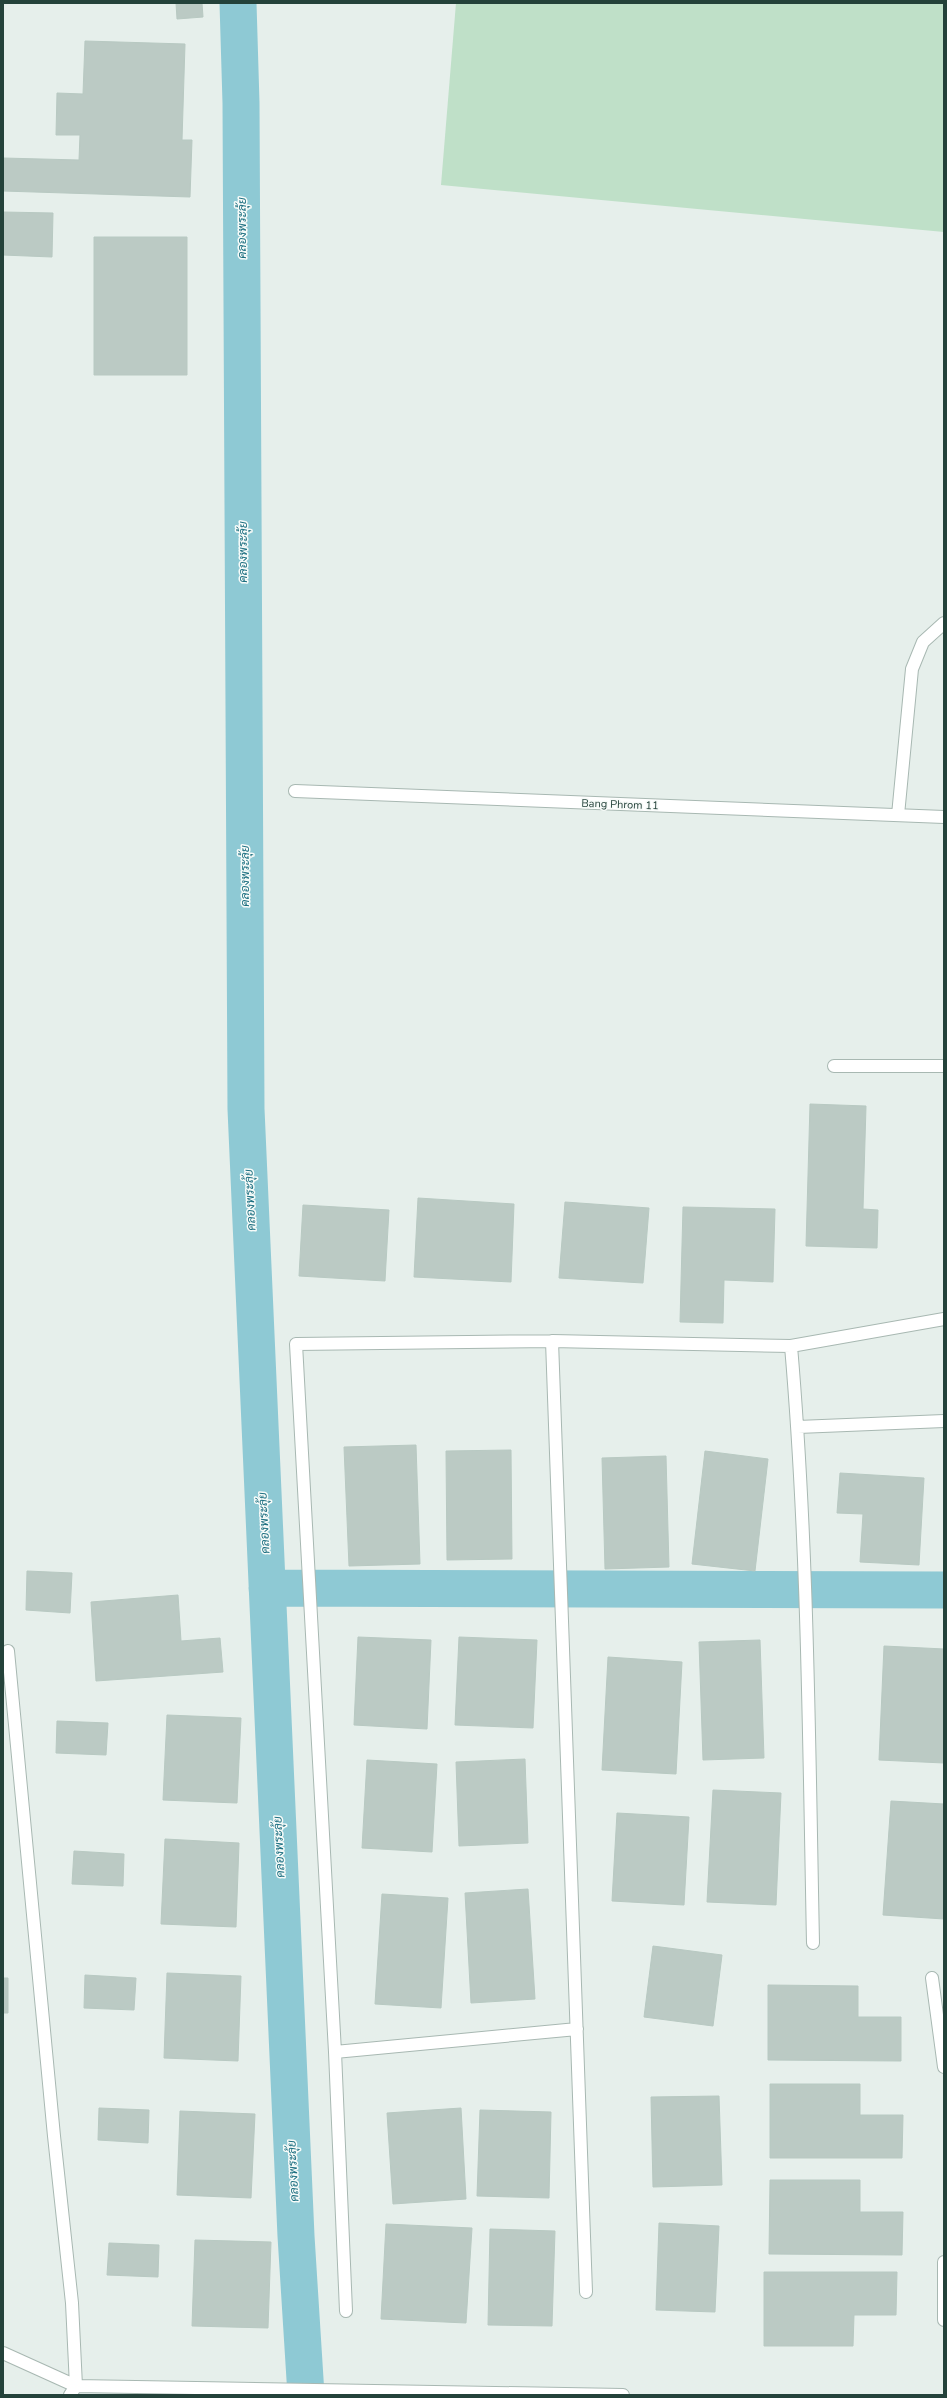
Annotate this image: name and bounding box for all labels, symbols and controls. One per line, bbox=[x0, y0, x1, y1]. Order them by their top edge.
water label: คลองพระลุ้ย bbox=[234, 197, 251, 259]
water label: คลองพระลุ้ย bbox=[235, 521, 252, 583]
street label: Bang Phrom 11 bbox=[581, 796, 659, 813]
water label: คลองพระลุ้ย bbox=[237, 845, 254, 907]
water label: คลองพระลุ้ย bbox=[240, 1169, 261, 1231]
water label: คลองพระลุ้ย bbox=[254, 1492, 275, 1554]
water label: คลองพระลุ้ย bbox=[269, 1816, 290, 1878]
water label: คลองพระลุ้ย bbox=[283, 2140, 304, 2202]

